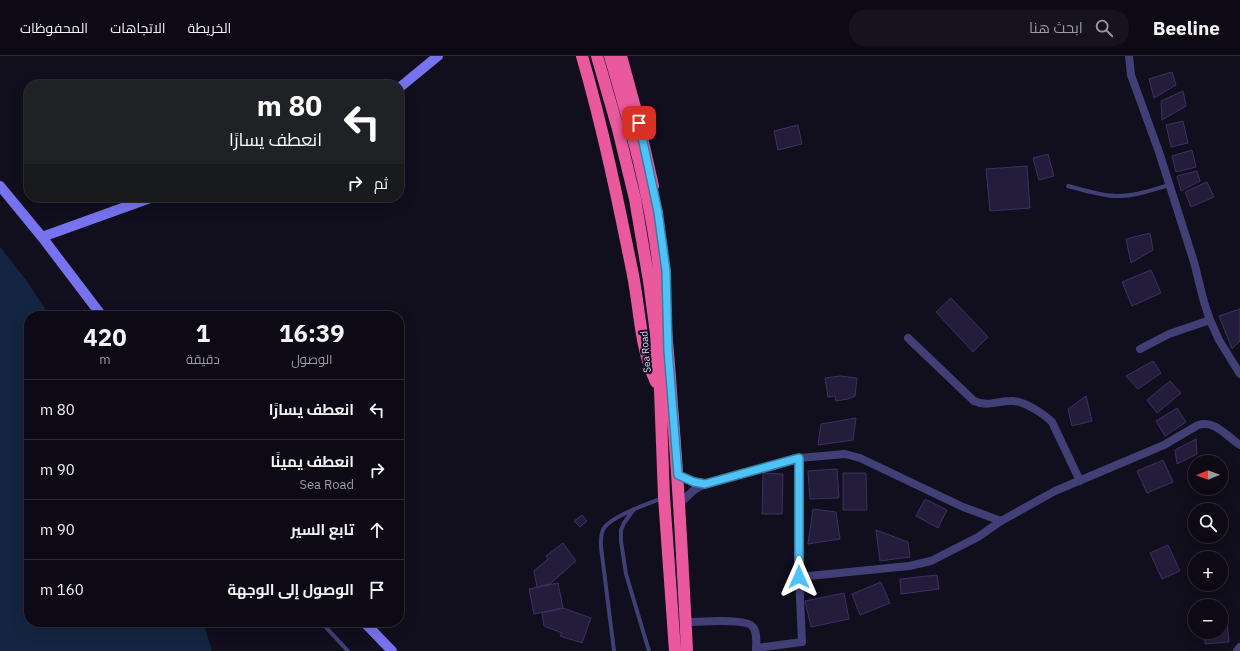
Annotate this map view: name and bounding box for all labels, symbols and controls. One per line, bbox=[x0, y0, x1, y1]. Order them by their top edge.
search box bbox=[849, 10, 1129, 46]
text: Beeline bbox=[1153, 16, 1220, 40]
icon: search bbox=[1093, 17, 1115, 39]
text: ابحث هنا bbox=[1029, 18, 1083, 37]
text: المحفوظات bbox=[20, 19, 88, 37]
text: الاتجاهات bbox=[110, 19, 166, 37]
text: الخريطة bbox=[188, 19, 231, 37]
text: 80 m bbox=[257, 87, 322, 124]
icon: left bbox=[336, 96, 388, 148]
pin bbox=[622, 106, 656, 140]
icon: arrive bbox=[628, 112, 650, 134]
text: انعطف يسارًا bbox=[229, 128, 322, 151]
icon: right bbox=[344, 172, 366, 194]
text: ثم bbox=[374, 174, 388, 193]
text: 1 bbox=[196, 317, 210, 349]
text: 16:39 bbox=[279, 317, 345, 349]
text: 420 bbox=[83, 321, 127, 353]
street label: Sea Road bbox=[637, 330, 654, 373]
text: m bbox=[99, 351, 111, 368]
text: دقيقة bbox=[186, 351, 220, 368]
text: الوصول bbox=[291, 351, 333, 368]
icon: left bbox=[366, 399, 388, 421]
text: 80 m bbox=[40, 400, 75, 419]
text: انعطف يسارًا bbox=[269, 400, 354, 419]
text: انعطف يمينًا bbox=[270, 452, 354, 471]
north arrow bbox=[1188, 455, 1228, 495]
map controls bbox=[1188, 455, 1228, 639]
icon: right bbox=[366, 459, 388, 481]
text: 90 m bbox=[40, 460, 75, 479]
text: Sea Road bbox=[299, 476, 354, 493]
button: search bbox=[1188, 503, 1228, 543]
icon: ahead bbox=[366, 519, 388, 541]
text: 90 m bbox=[40, 520, 75, 539]
text: تابع السير bbox=[291, 520, 354, 539]
button: + bbox=[1188, 551, 1228, 591]
position arrow bbox=[778, 556, 820, 598]
icon: arrive bbox=[366, 579, 388, 601]
text: 160 m bbox=[40, 580, 84, 599]
text: الوصول إلى الوجهة bbox=[227, 580, 354, 599]
button: − bbox=[1188, 599, 1228, 639]

